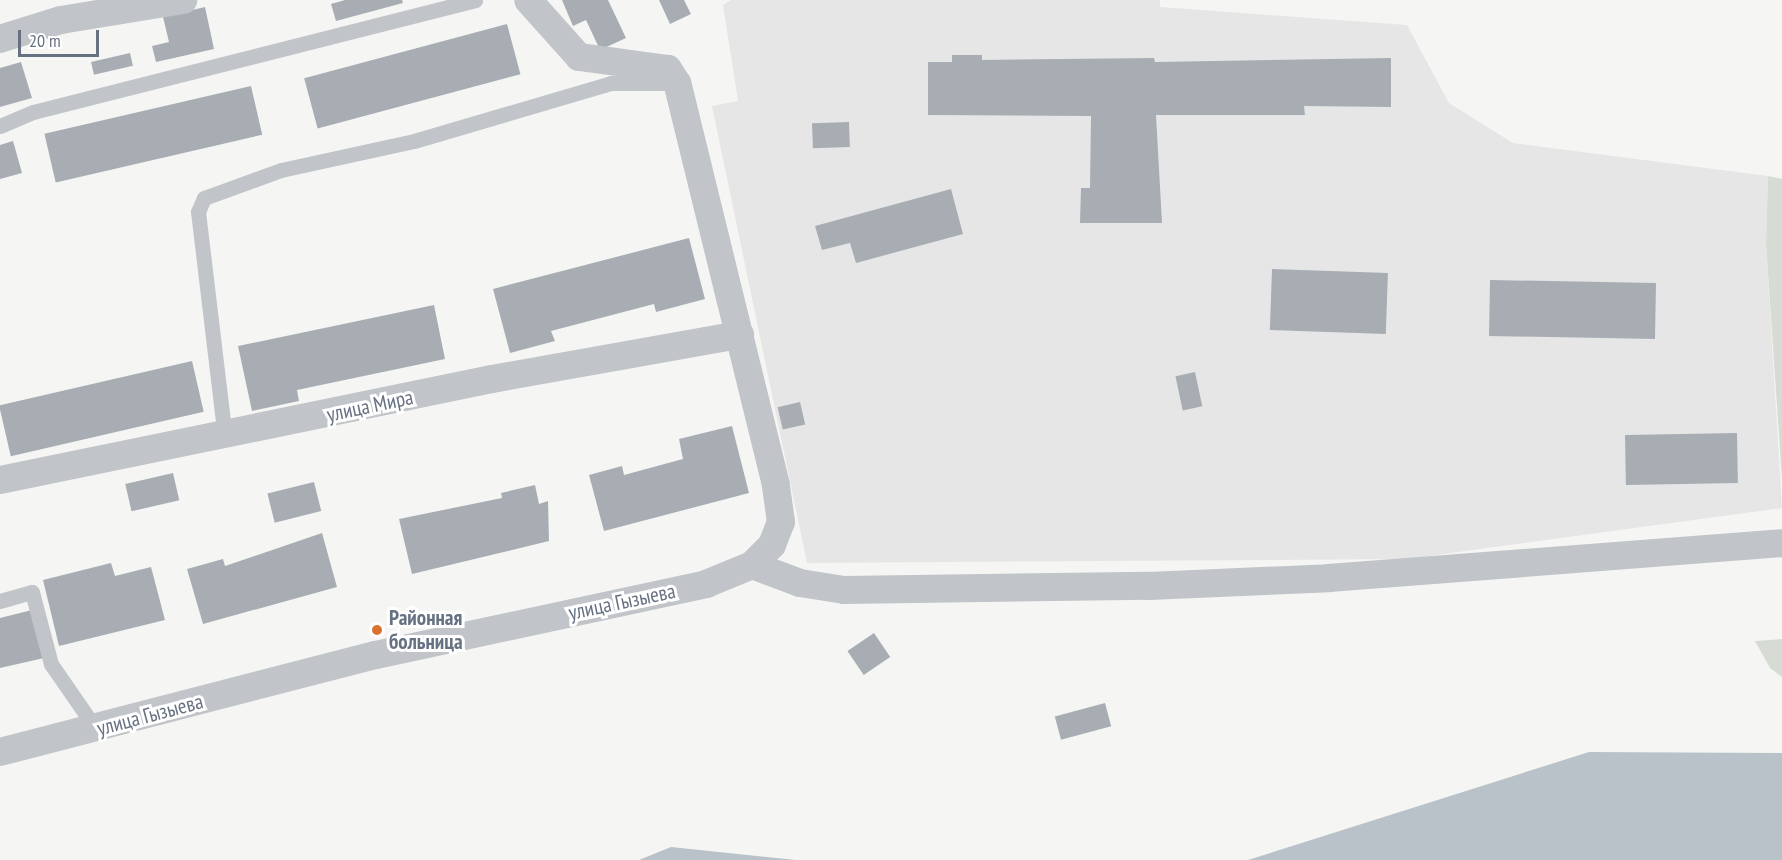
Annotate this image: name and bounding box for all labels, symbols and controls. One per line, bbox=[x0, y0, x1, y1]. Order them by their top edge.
scale bar bbox=[21, 18, 102, 56]
text: 20 m bbox=[29, 29, 61, 52]
street label: улица Мира bbox=[325, 385, 415, 427]
street label: улица Гызыева bbox=[566, 578, 678, 626]
place label: Районная больница bbox=[389, 605, 463, 655]
marker: Районная больница bbox=[370, 623, 384, 637]
street label: улица Гызыева bbox=[94, 689, 206, 741]

